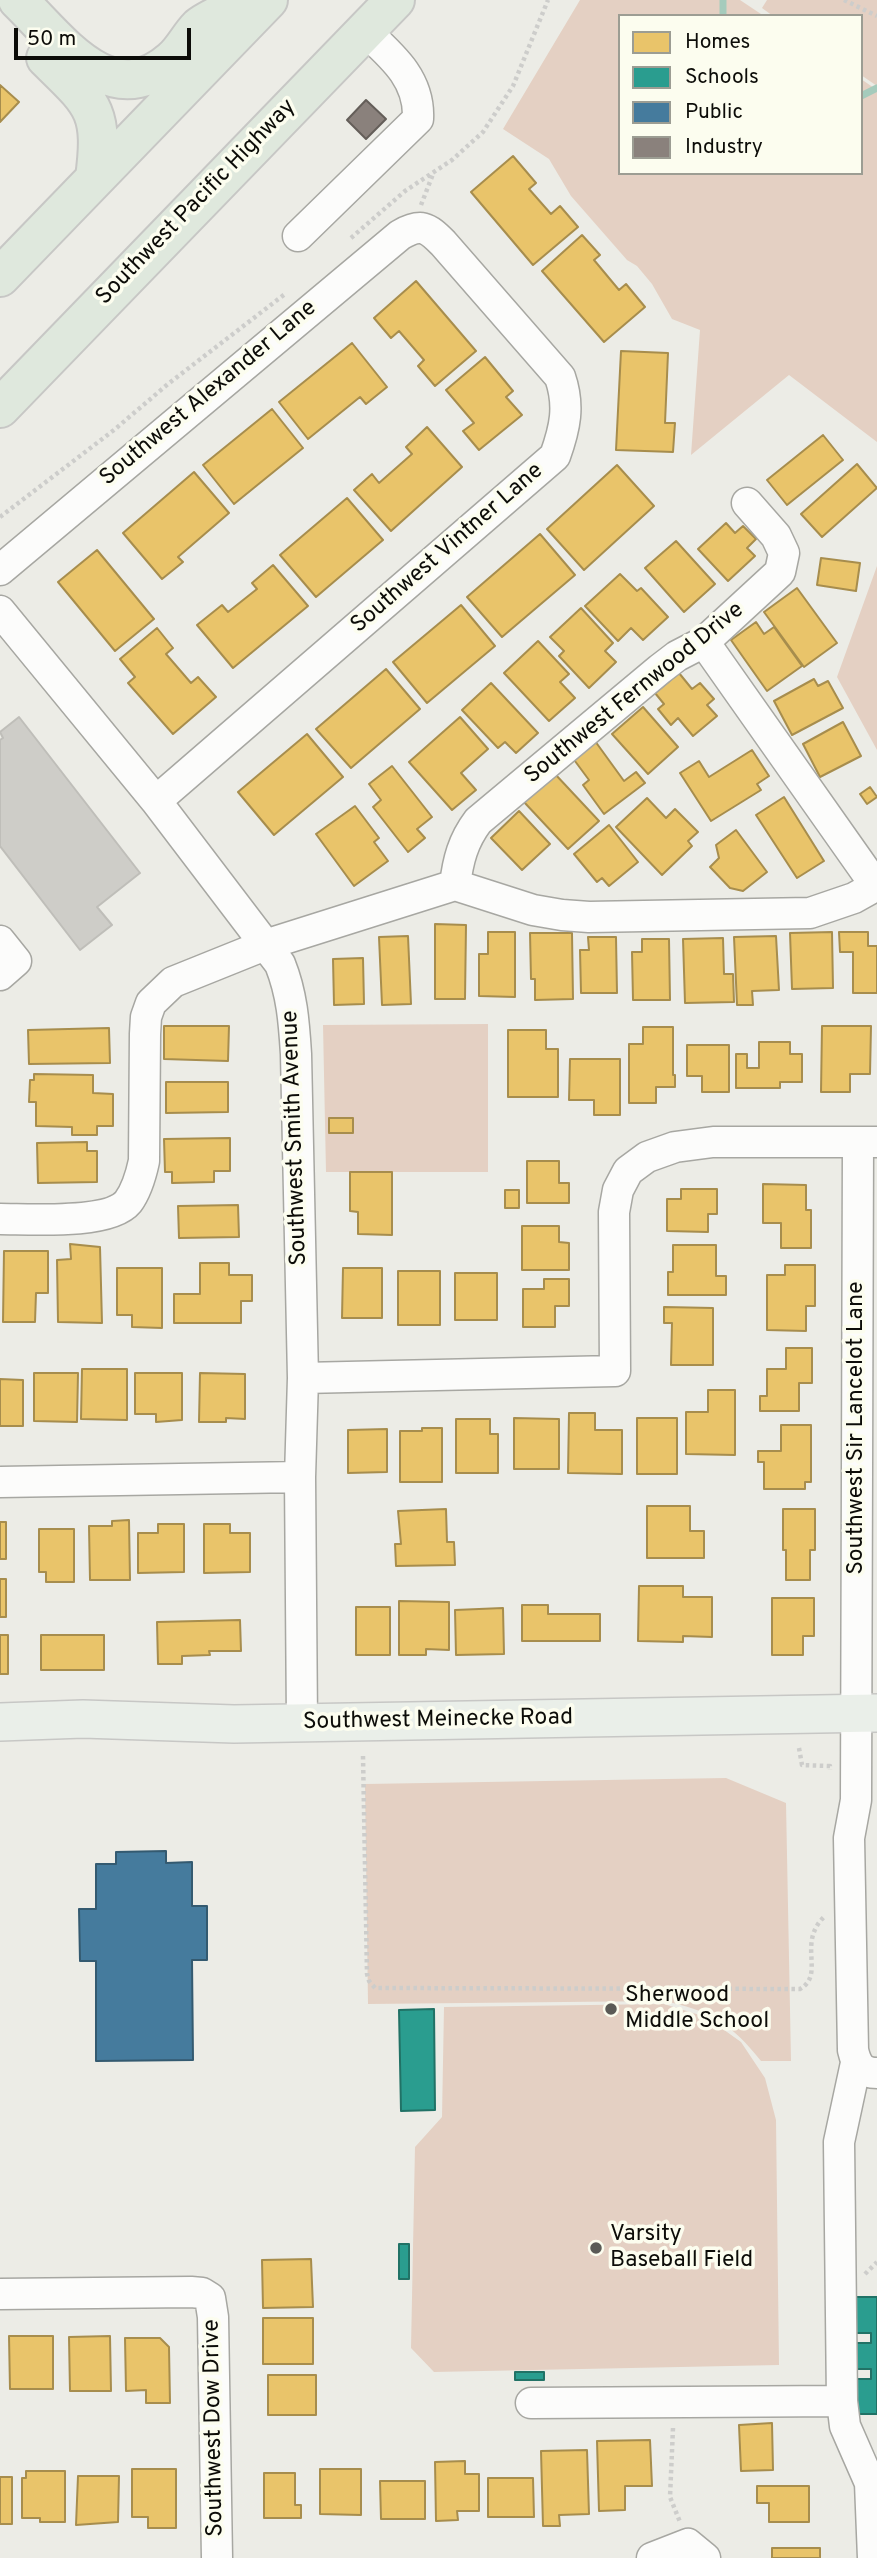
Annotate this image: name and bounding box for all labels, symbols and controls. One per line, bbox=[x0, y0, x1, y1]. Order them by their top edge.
scale bar bbox=[18, 14, 194, 58]
legend bbox=[618, 14, 863, 175]
text: 50 m bbox=[27, 26, 76, 53]
text: Homes bbox=[685, 29, 750, 56]
text: Schools bbox=[685, 64, 759, 91]
street label: Southwest Pacific Highway bbox=[91, 94, 303, 312]
text: Public bbox=[685, 99, 743, 126]
text: Industry bbox=[685, 134, 763, 161]
street label: Southwest Alexander Lane bbox=[95, 295, 323, 493]
street label: Southwest Vintner Lane bbox=[346, 458, 550, 640]
street label: Southwest Fernwood Drive bbox=[520, 597, 750, 791]
street label: Southwest Smith Avenue bbox=[278, 1010, 314, 1266]
street label: Southwest Sir Lancelot Lane bbox=[843, 1281, 871, 1575]
street label: Southwest Meinecke Road bbox=[303, 1705, 573, 1737]
place label: Sherwood Middle School bbox=[625, 1982, 769, 2036]
marker: Sherwood Middle School bbox=[603, 2001, 619, 2017]
place label: Varsity Baseball Field bbox=[610, 2221, 753, 2275]
marker: Varsity Baseball Field bbox=[588, 2240, 604, 2256]
street label: Southwest Dow Drive bbox=[199, 2319, 231, 2537]

